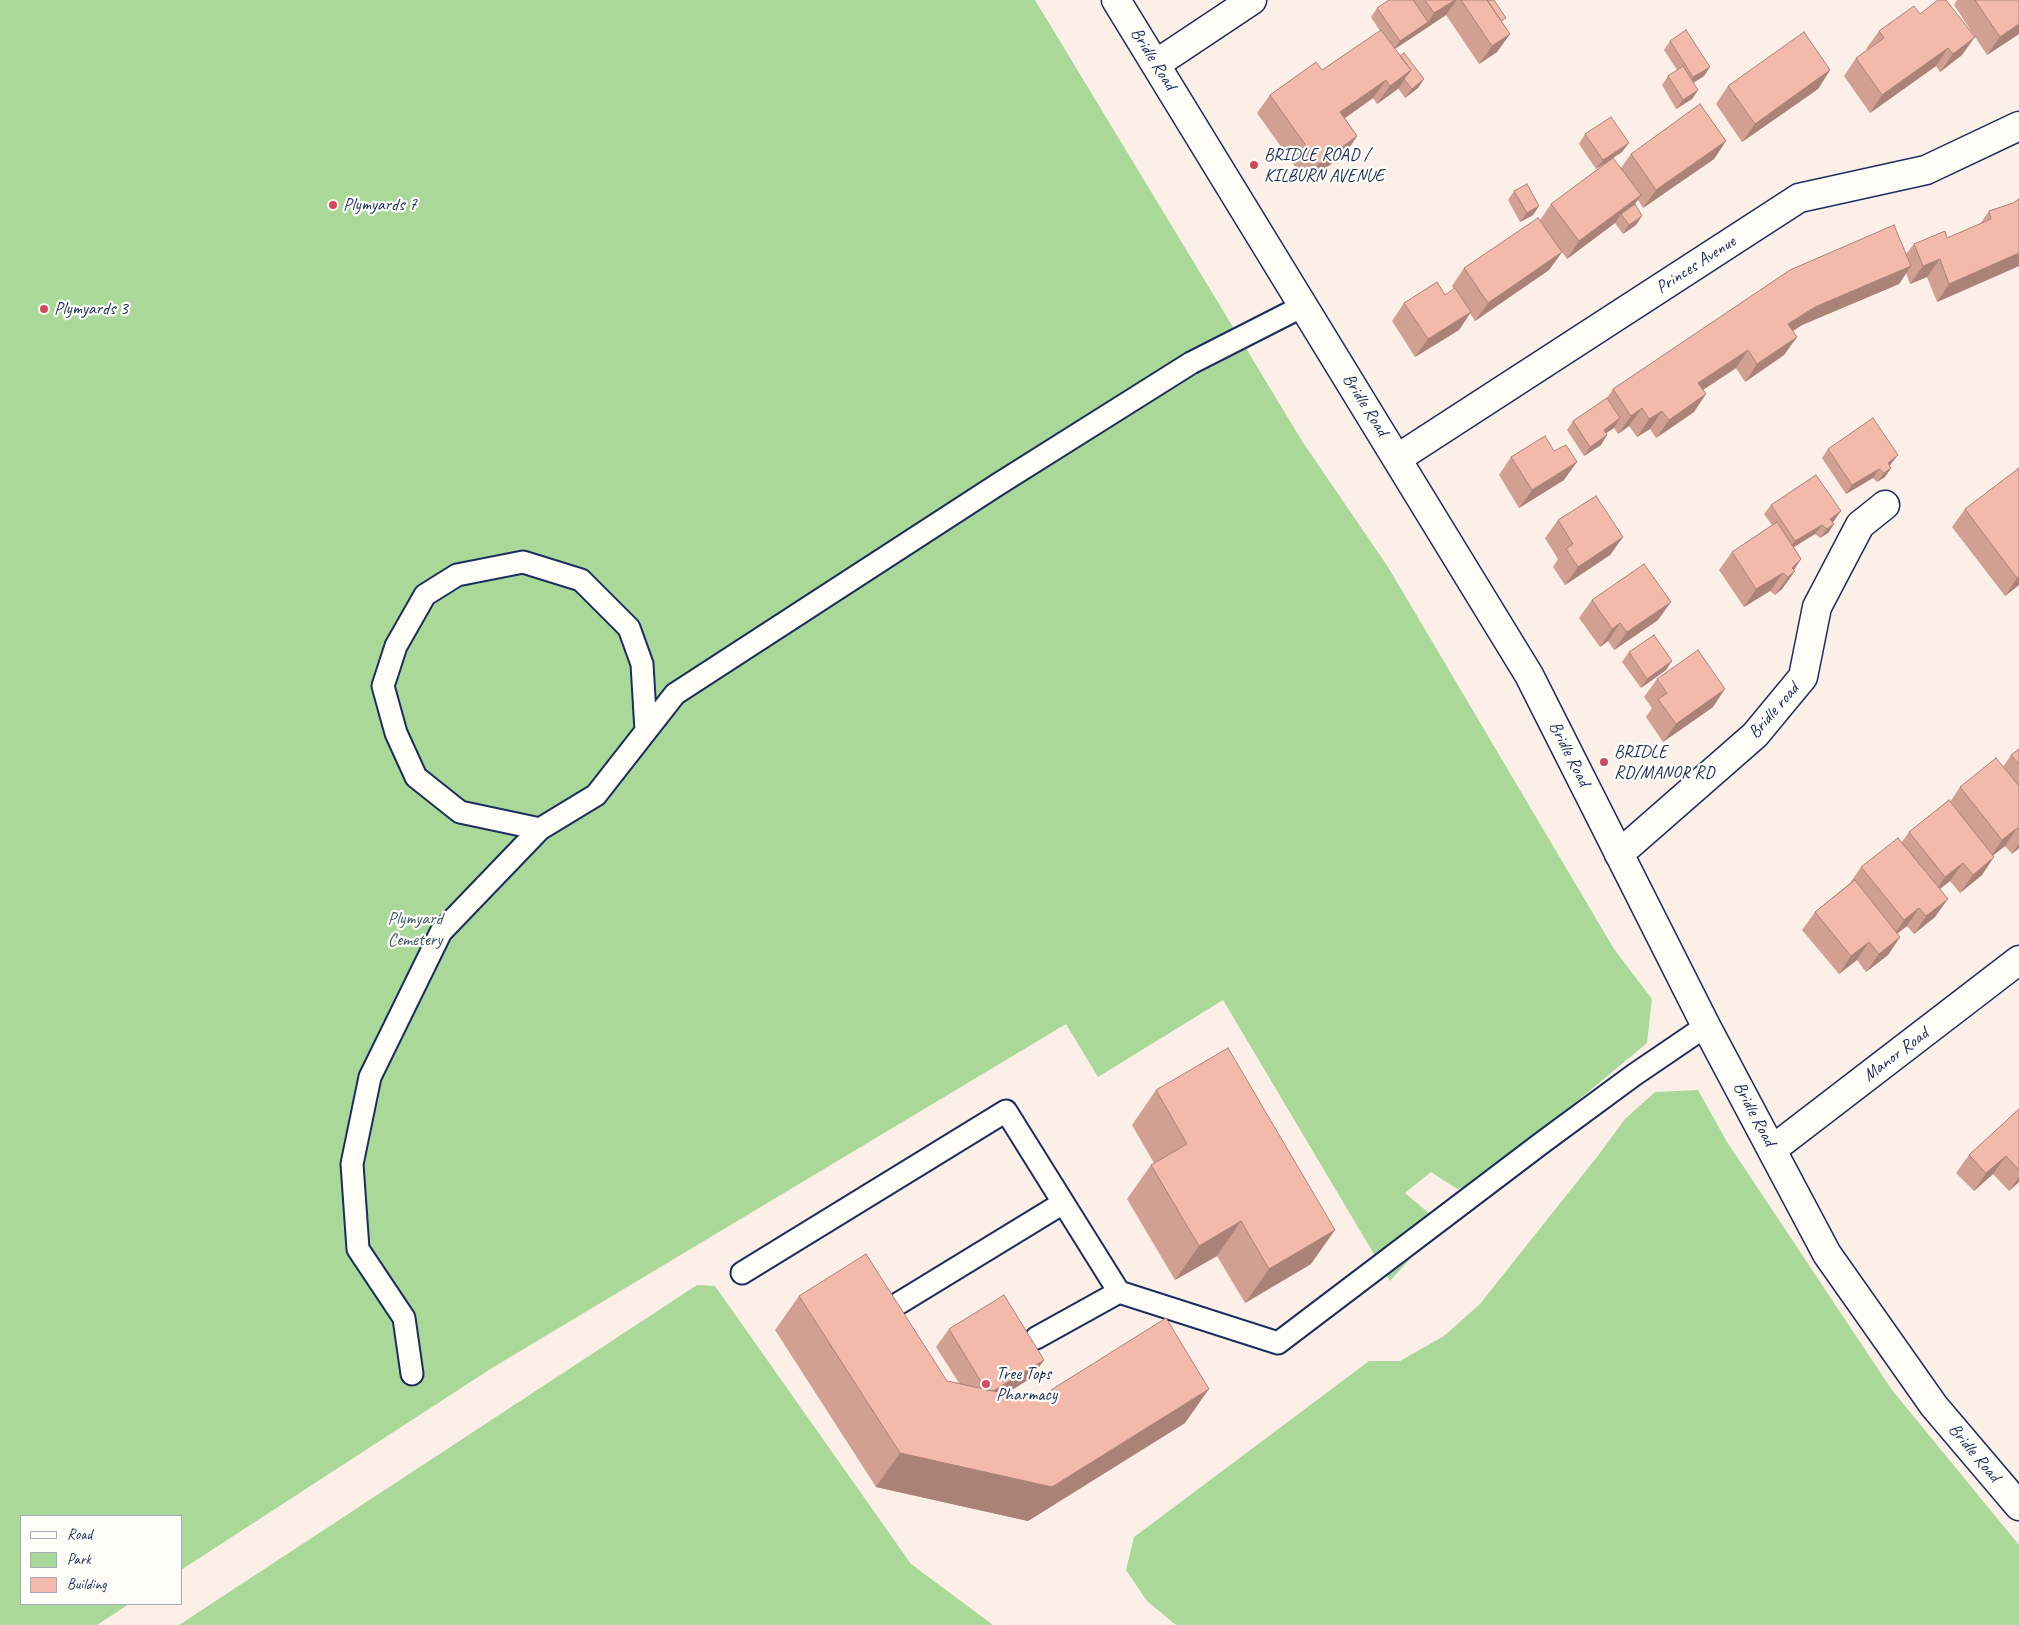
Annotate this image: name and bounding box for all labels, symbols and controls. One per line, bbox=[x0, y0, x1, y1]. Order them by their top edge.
street label: Bridle Road bbox=[1125, 24, 1181, 94]
place label: BRIDLE ROAD / KILBURN AVENUE bbox=[1264, 144, 1384, 186]
marker: BRIDLE ROAD / KILBURN AVENUE bbox=[1248, 159, 1260, 171]
place label: Plymyards 7 bbox=[343, 194, 417, 216]
marker: Plymyards 7 bbox=[327, 199, 339, 211]
street label: Princes Avenue bbox=[1652, 231, 1740, 299]
place label: Plymyards 3 bbox=[54, 298, 128, 320]
marker: Plymyards 3 bbox=[38, 303, 50, 315]
street label: Bridle Road bbox=[1337, 370, 1393, 440]
street label: Bridle road bbox=[1744, 679, 1804, 743]
street label: Bridle Road bbox=[1544, 718, 1594, 790]
place label: BRIDLE RD/MANOR RD bbox=[1614, 741, 1714, 784]
marker: BRIDLE RD/MANOR RD bbox=[1598, 756, 1610, 768]
park label: Plymyard Cemetery bbox=[387, 908, 443, 951]
street label: Manor Road bbox=[1859, 1023, 1933, 1087]
street label: Bridle Road bbox=[1728, 1078, 1780, 1150]
place label: Tree Tops Pharmacy bbox=[996, 1363, 1057, 1406]
marker: Tree Tops Pharmacy bbox=[980, 1378, 992, 1390]
street label: Bridle Road bbox=[1943, 1419, 2005, 1487]
legend bbox=[20, 1515, 182, 1605]
text: Road bbox=[67, 1525, 92, 1544]
text: Park bbox=[67, 1550, 91, 1569]
text: Building bbox=[67, 1575, 106, 1594]

